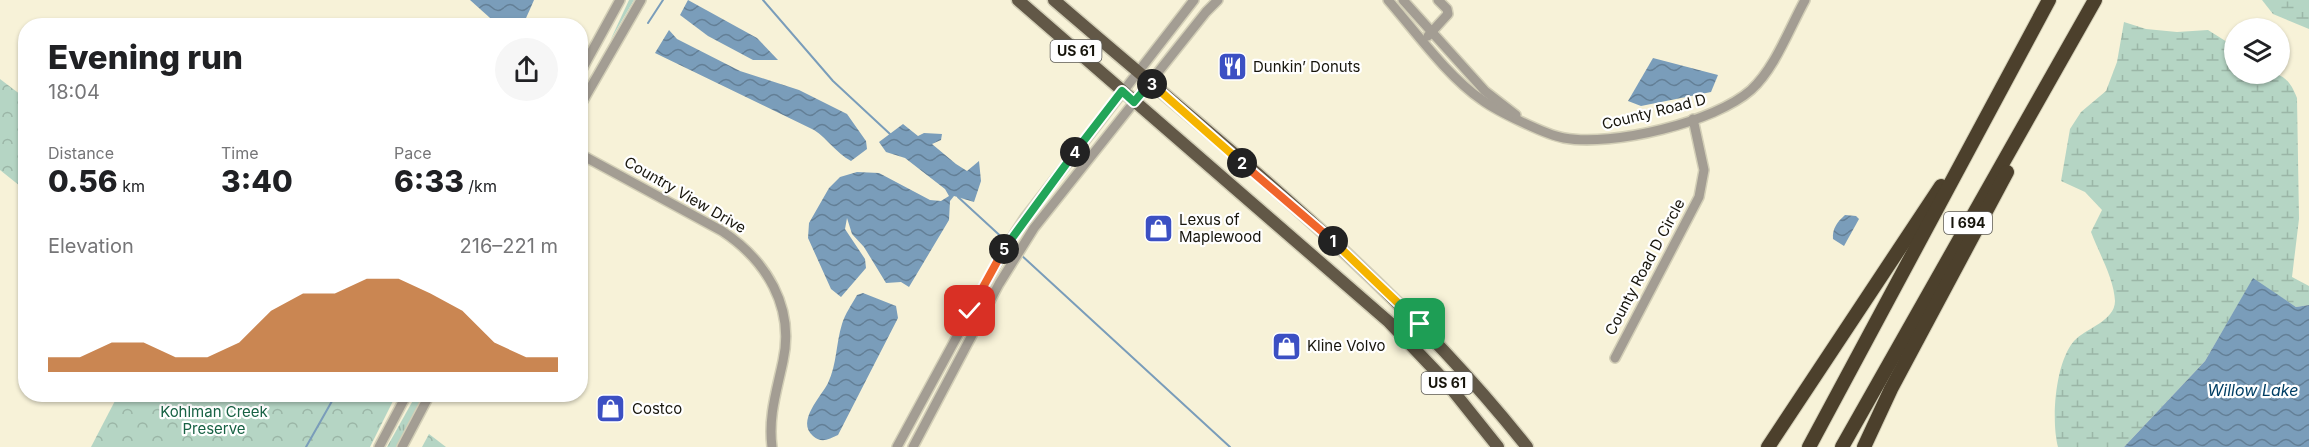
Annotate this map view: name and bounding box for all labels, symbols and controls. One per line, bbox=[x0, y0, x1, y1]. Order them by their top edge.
map controls bbox=[2224, 18, 2290, 84]
button: layers bbox=[2224, 18, 2290, 84]
text: Evening run bbox=[48, 37, 243, 77]
button: share bbox=[495, 38, 558, 101]
road number: US 61 bbox=[1050, 40, 1102, 62]
restaurant icon: Dunkin’ Donuts bbox=[1216, 51, 1248, 83]
place label: Dunkin’ Donuts bbox=[1253, 57, 1360, 76]
pin: 3 bbox=[1137, 69, 1167, 99]
text: 3 bbox=[1147, 74, 1157, 94]
text: 18:04 bbox=[48, 80, 100, 104]
street label: County Road D bbox=[1600, 89, 1708, 134]
pin: 4 bbox=[1060, 137, 1090, 167]
text: 4 bbox=[1070, 142, 1080, 162]
text: Distance bbox=[48, 143, 114, 163]
text: Time bbox=[221, 143, 259, 163]
text: Pace bbox=[394, 143, 432, 163]
pin: 2 bbox=[1227, 148, 1257, 178]
street label: Country View Drive bbox=[621, 152, 749, 237]
text: 2 bbox=[1237, 153, 1247, 173]
text: 0.56 bbox=[48, 163, 118, 199]
text: 3:40 bbox=[221, 163, 293, 199]
text: 6:33 bbox=[394, 163, 464, 199]
text: km bbox=[118, 176, 145, 196]
text: /km bbox=[464, 176, 497, 196]
street label: County Road D Circle bbox=[1601, 195, 1689, 338]
place label: Lexus of Maplewood bbox=[1179, 210, 1261, 246]
road number: I 694 bbox=[1944, 212, 1992, 234]
shop icon: Lexus of Maplewood bbox=[1142, 213, 1174, 245]
pin: 1 bbox=[1318, 226, 1348, 256]
text: 1 bbox=[1330, 231, 1336, 251]
text: Elevation bbox=[48, 234, 134, 258]
text: 216–221 m bbox=[460, 234, 558, 258]
pin: 5 bbox=[989, 234, 1019, 264]
text: 5 bbox=[999, 239, 1009, 259]
pin bbox=[944, 285, 995, 336]
icon: check bbox=[953, 294, 986, 327]
pin bbox=[1394, 298, 1445, 349]
icon: arrive bbox=[1403, 307, 1436, 340]
shop icon: Kline Volvo bbox=[1270, 330, 1302, 362]
place label: Kline Volvo bbox=[1307, 336, 1386, 355]
road number: US 61 bbox=[1422, 372, 1472, 394]
water label: Willow Lake bbox=[2208, 380, 2298, 400]
shop icon: Costco bbox=[595, 393, 627, 425]
place label: Costco bbox=[632, 399, 682, 418]
park label: Kohlman Creek Preserve bbox=[160, 402, 269, 438]

